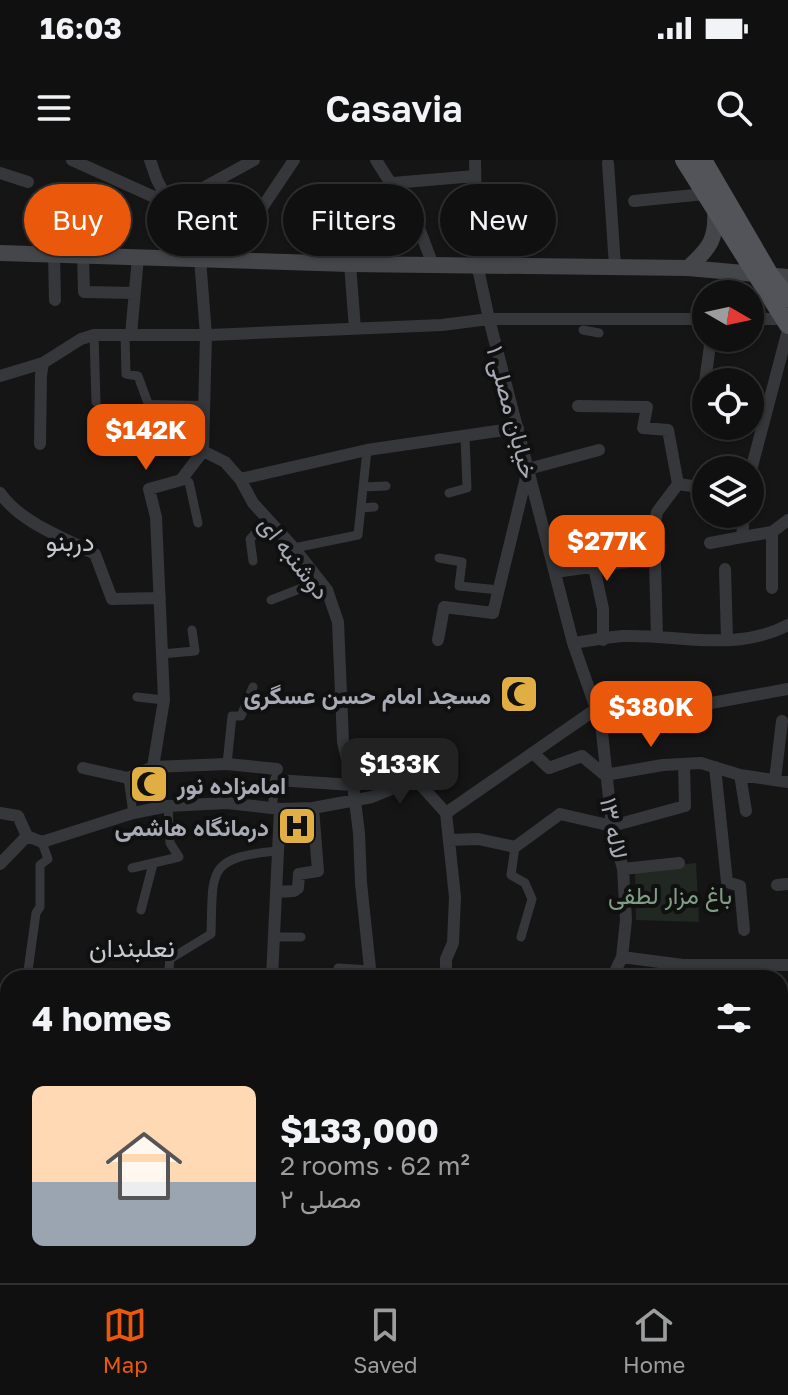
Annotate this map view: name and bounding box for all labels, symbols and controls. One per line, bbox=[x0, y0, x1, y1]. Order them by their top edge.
text: 16:03 bbox=[40, 10, 122, 46]
icon: menu bbox=[32, 86, 76, 130]
icon: search bbox=[712, 86, 756, 130]
text: Casavia bbox=[325, 87, 463, 130]
chip: Buy bbox=[24, 184, 131, 256]
chip: Rent bbox=[147, 184, 267, 256]
chip: Filters bbox=[283, 184, 424, 256]
chip: New bbox=[440, 184, 556, 256]
north arrow bbox=[692, 280, 764, 352]
map controls bbox=[692, 280, 764, 528]
street label: خیابان مصلی ۱ bbox=[480, 342, 545, 482]
button: locate bbox=[692, 368, 764, 440]
pin: $142K bbox=[90, 404, 202, 472]
text: $142K bbox=[105, 414, 187, 445]
button: layers bbox=[692, 456, 764, 528]
street label: دوشنبه ای bbox=[252, 509, 337, 606]
pin: $277K bbox=[551, 515, 663, 583]
text: $277K bbox=[567, 525, 647, 556]
district label: دربنو bbox=[46, 526, 94, 558]
mosque icon: مسجد امام حسن عسگری bbox=[498, 673, 540, 715]
place label: مسجد امام حسن عسگری bbox=[244, 680, 491, 712]
pin: $380K bbox=[595, 681, 707, 749]
text: $380K bbox=[608, 691, 694, 722]
pin: $133K bbox=[344, 738, 456, 806]
text: $133K bbox=[359, 748, 441, 779]
mosque icon: امامزاده نور bbox=[128, 763, 170, 805]
place label: امامزاده نور bbox=[176, 770, 286, 801]
street label: لاله ۱۳ bbox=[595, 795, 635, 861]
hospital icon: درمانگاه هاشمی bbox=[276, 805, 318, 847]
place label: درمانگاه هاشمی bbox=[114, 812, 269, 843]
park label: باغ مزار لطفی bbox=[608, 880, 732, 912]
district label: نعلبندان bbox=[89, 932, 175, 963]
icon: filters bbox=[712, 996, 756, 1040]
text: 4 homes bbox=[32, 998, 172, 1038]
text: $133,000 bbox=[280, 1110, 439, 1150]
icon: home bbox=[96, 1118, 192, 1214]
text: 2 rooms · 62 m² bbox=[280, 1150, 470, 1181]
text: ۲ مصلی bbox=[280, 1183, 361, 1214]
tab: Map bbox=[103, 1303, 148, 1378]
tab: Saved bbox=[353, 1303, 417, 1378]
tab: Home bbox=[623, 1303, 685, 1378]

